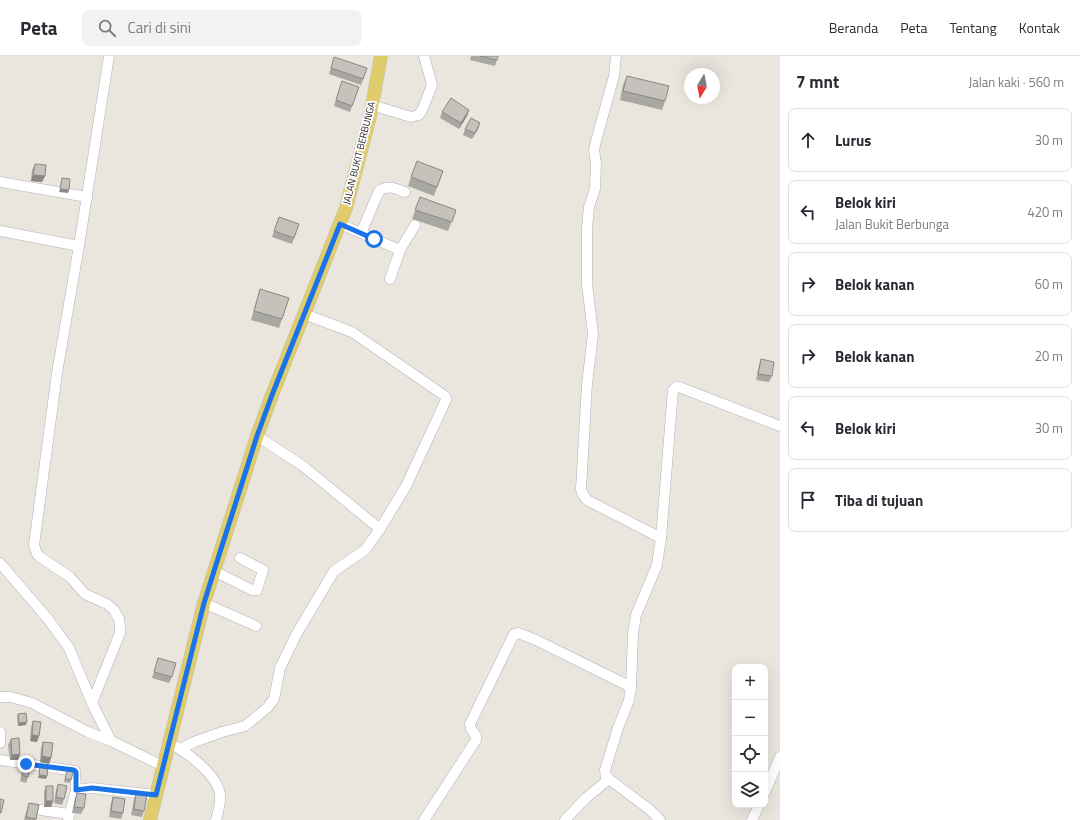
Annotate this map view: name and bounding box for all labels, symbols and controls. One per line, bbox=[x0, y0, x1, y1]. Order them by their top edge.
search box bbox=[82, 10, 362, 46]
text: Peta bbox=[20, 13, 58, 42]
text: Cari di sini bbox=[128, 16, 191, 39]
icon: search bbox=[96, 17, 118, 39]
text: Beranda bbox=[829, 17, 878, 38]
text: Peta bbox=[900, 17, 927, 38]
text: Tentang bbox=[949, 17, 997, 38]
text: Kontak bbox=[1019, 17, 1060, 38]
north arrow bbox=[684, 68, 720, 104]
text: 7 mnt bbox=[796, 69, 839, 95]
text: Jalan kaki · 560 m bbox=[968, 72, 1064, 92]
street label: JALAN BUKIT BERBUNGA bbox=[339, 100, 379, 206]
icon: ahead bbox=[797, 129, 819, 151]
text: Lurus bbox=[835, 129, 871, 152]
text: 30 m bbox=[1035, 130, 1063, 150]
text: Belok kiri bbox=[835, 191, 896, 214]
icon: left bbox=[797, 201, 819, 223]
text: 420 m bbox=[1027, 202, 1063, 222]
text: Jalan Bukit Berbunga bbox=[835, 214, 949, 234]
route start bbox=[365, 230, 383, 248]
icon: right bbox=[797, 273, 819, 295]
text: Belok kanan bbox=[835, 273, 915, 296]
text: 60 m bbox=[1035, 274, 1063, 294]
icon: right bbox=[797, 345, 819, 367]
text: Belok kanan bbox=[835, 345, 915, 368]
text: 20 m bbox=[1035, 346, 1063, 366]
icon: left bbox=[797, 417, 819, 439]
text: Belok kiri bbox=[835, 417, 896, 440]
text: 30 m bbox=[1035, 418, 1063, 438]
icon: arrive bbox=[797, 489, 819, 511]
text: Tiba di tujuan bbox=[835, 489, 923, 512]
map controls bbox=[732, 664, 768, 808]
button: + bbox=[732, 664, 768, 700]
button: − bbox=[732, 700, 768, 736]
button: locate bbox=[732, 736, 768, 772]
route end bbox=[17, 755, 35, 773]
button: layers bbox=[732, 772, 768, 808]

